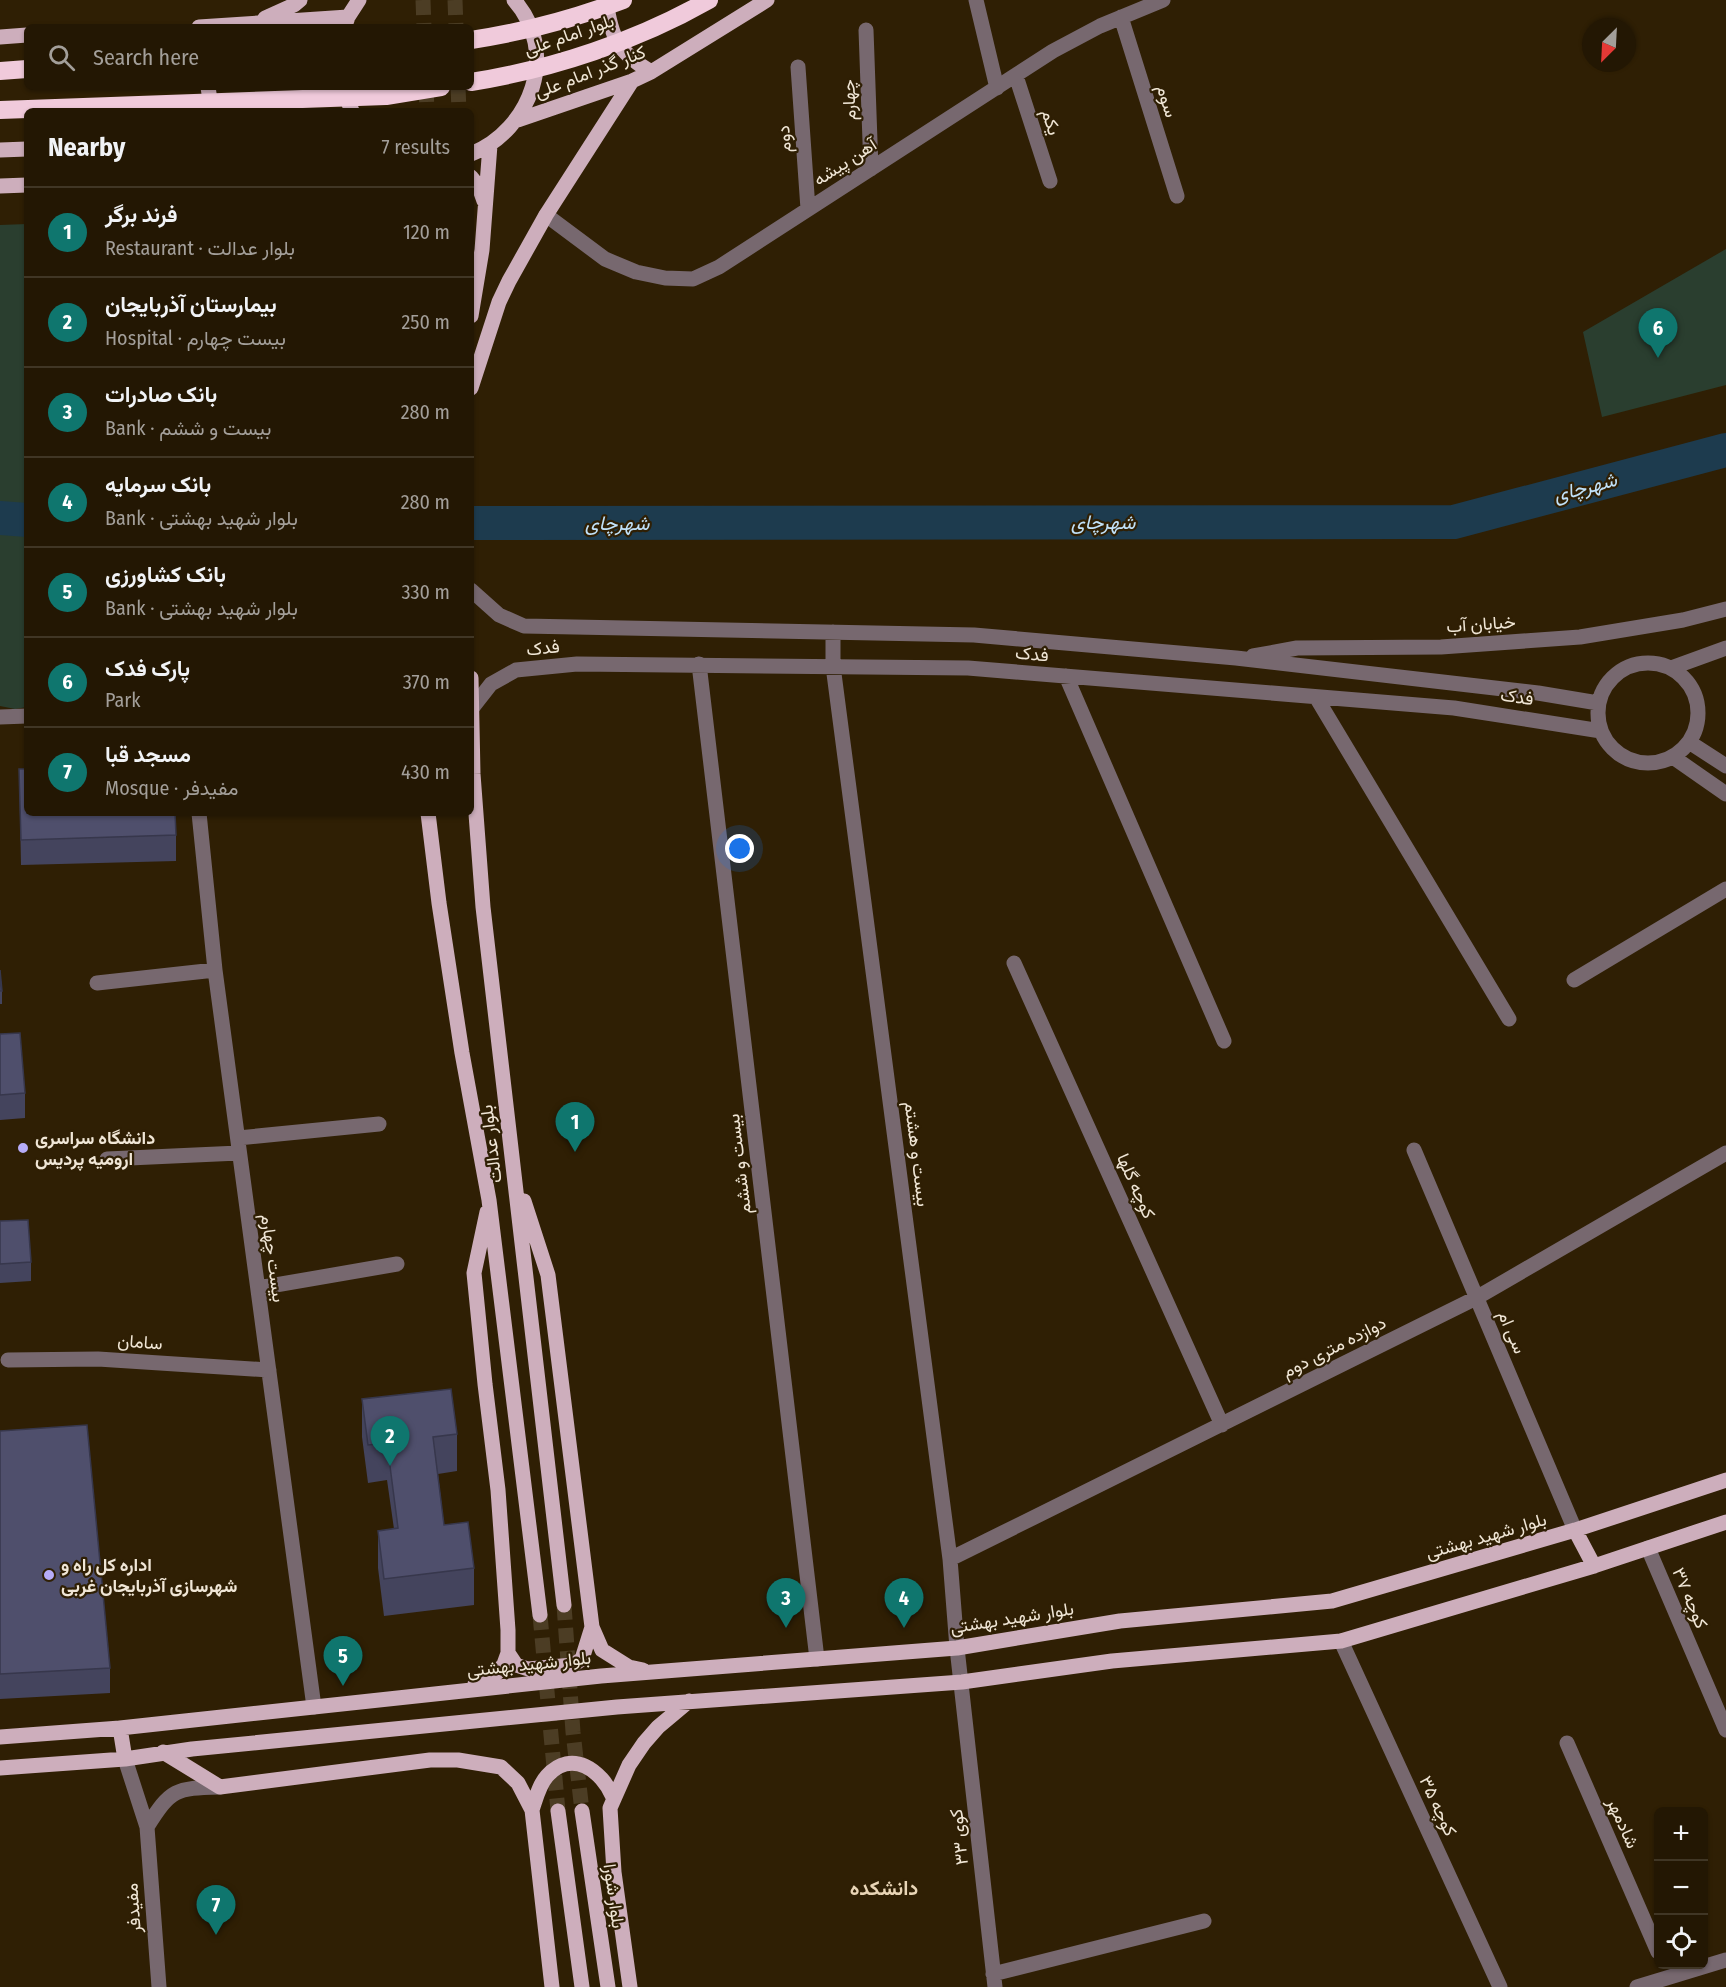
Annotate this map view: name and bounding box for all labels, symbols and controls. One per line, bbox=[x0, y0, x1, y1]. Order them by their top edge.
street label: بلوار امام علی bbox=[521, 9, 617, 62]
north arrow bbox=[1582, 18, 1636, 72]
search box bbox=[24, 24, 474, 90]
icon: search bbox=[45, 41, 78, 74]
street label: کنار گذر امام علی bbox=[531, 41, 649, 104]
text: Search here bbox=[93, 44, 199, 71]
street label: چهارم bbox=[837, 79, 862, 121]
street label: سوم bbox=[1151, 82, 1182, 120]
street label: یکم bbox=[1036, 106, 1066, 138]
street label: دوم bbox=[772, 125, 797, 153]
text: Nearby bbox=[48, 132, 125, 163]
street label: آهن پیشه bbox=[809, 132, 883, 191]
text: 7 results bbox=[382, 135, 450, 159]
text: فرند برگر bbox=[105, 201, 178, 228]
text: 1 bbox=[63, 220, 72, 244]
text: 120 m bbox=[403, 220, 450, 244]
text: Restaurant · بلوار عدالت bbox=[105, 236, 295, 260]
text: بیمارستان آذربایجان bbox=[105, 291, 277, 318]
pin: 6 bbox=[1638, 308, 1678, 358]
text: 2 bbox=[63, 310, 72, 334]
text: 250 m bbox=[402, 310, 450, 334]
text: Hospital · بیست چهارم bbox=[105, 326, 286, 350]
text: بانک صادرات bbox=[105, 381, 217, 408]
text: 3 bbox=[63, 400, 72, 424]
text: 280 m bbox=[401, 400, 450, 424]
text: Bank · بیست و ششم bbox=[105, 416, 272, 440]
water label: شهرچای bbox=[1551, 467, 1621, 509]
text: بانک سرمایه bbox=[105, 471, 211, 498]
text: 4 bbox=[62, 490, 73, 514]
text: 280 m bbox=[401, 490, 450, 514]
text: Bank · بلوار شهید بهشتی bbox=[105, 506, 298, 530]
water label: شهرچای bbox=[1071, 510, 1137, 536]
water label: شهرچای bbox=[585, 511, 651, 537]
text: بانک کشاورزی bbox=[105, 561, 226, 588]
text: 5 bbox=[63, 580, 72, 604]
text: 330 m bbox=[401, 580, 450, 604]
text: Bank · بلوار شهید بهشتی bbox=[105, 596, 298, 620]
street label: خیابان آب bbox=[1445, 611, 1517, 637]
street label: فدک bbox=[525, 635, 561, 661]
street label: فدک bbox=[1014, 642, 1050, 666]
text: پارک فدک bbox=[105, 655, 190, 682]
text: 6 bbox=[62, 670, 73, 694]
text: 370 m bbox=[403, 670, 450, 694]
street label: فدک bbox=[1499, 684, 1535, 710]
text: Park bbox=[105, 688, 141, 712]
text: مسجد قبا bbox=[105, 741, 191, 768]
text: 7 bbox=[63, 760, 72, 784]
text: 430 m bbox=[401, 760, 450, 784]
text: Mosque · مفیدفر bbox=[105, 776, 238, 800]
your location bbox=[725, 834, 754, 863]
street label: بیست و هشتم bbox=[899, 1100, 934, 1208]
pin: 1 bbox=[556, 1102, 594, 1152]
street label: بلوار عدالت bbox=[475, 1104, 507, 1184]
street label: بیست و ششم bbox=[722, 1112, 757, 1215]
place label: دانشگاه سراسری ارومیه پردیس bbox=[35, 1127, 155, 1171]
marker: دانشگاه سراسری ارومیه پردیس bbox=[16, 1141, 30, 1155]
street label: کوچه گلها bbox=[1111, 1150, 1160, 1222]
street label: بیست چهارم bbox=[255, 1212, 290, 1304]
street label: سی ام bbox=[1492, 1307, 1531, 1357]
street label: دوازده متری دوم bbox=[1278, 1311, 1390, 1384]
street label: سامان bbox=[117, 1329, 163, 1355]
pin: 2 bbox=[370, 1416, 410, 1466]
street label: بلوار شهید بهشتی bbox=[1423, 1508, 1549, 1564]
place label: اداره کل راه و شهرسازی آذربایجان غربی bbox=[61, 1554, 237, 1597]
street label: کوچه ۳۷ bbox=[1666, 1564, 1713, 1632]
marker: اداره کل راه و شهرسازی آذربایجان غربی bbox=[42, 1568, 56, 1582]
pin: 3 bbox=[766, 1578, 806, 1628]
pin: 4 bbox=[884, 1578, 924, 1628]
street label: بلوار شهید بهشتی bbox=[949, 1597, 1075, 1639]
pin: 5 bbox=[324, 1636, 362, 1686]
street label: بلوار شهید بهشتی bbox=[466, 1647, 592, 1681]
street label: کوچه ۳۵ bbox=[1414, 1772, 1462, 1840]
street label: شادمهر bbox=[1602, 1793, 1644, 1852]
map controls bbox=[1654, 1807, 1708, 1969]
button: + bbox=[1654, 1807, 1708, 1861]
street label: کوی ۳۳ bbox=[945, 1808, 973, 1866]
button: − bbox=[1654, 1861, 1708, 1915]
street label: بلوار شورا bbox=[599, 1862, 629, 1930]
district label: دانشکده bbox=[850, 1876, 918, 1900]
street label: مفیدفر bbox=[120, 1882, 146, 1935]
pin: 7 bbox=[196, 1886, 236, 1935]
button: locate bbox=[1654, 1915, 1708, 1969]

